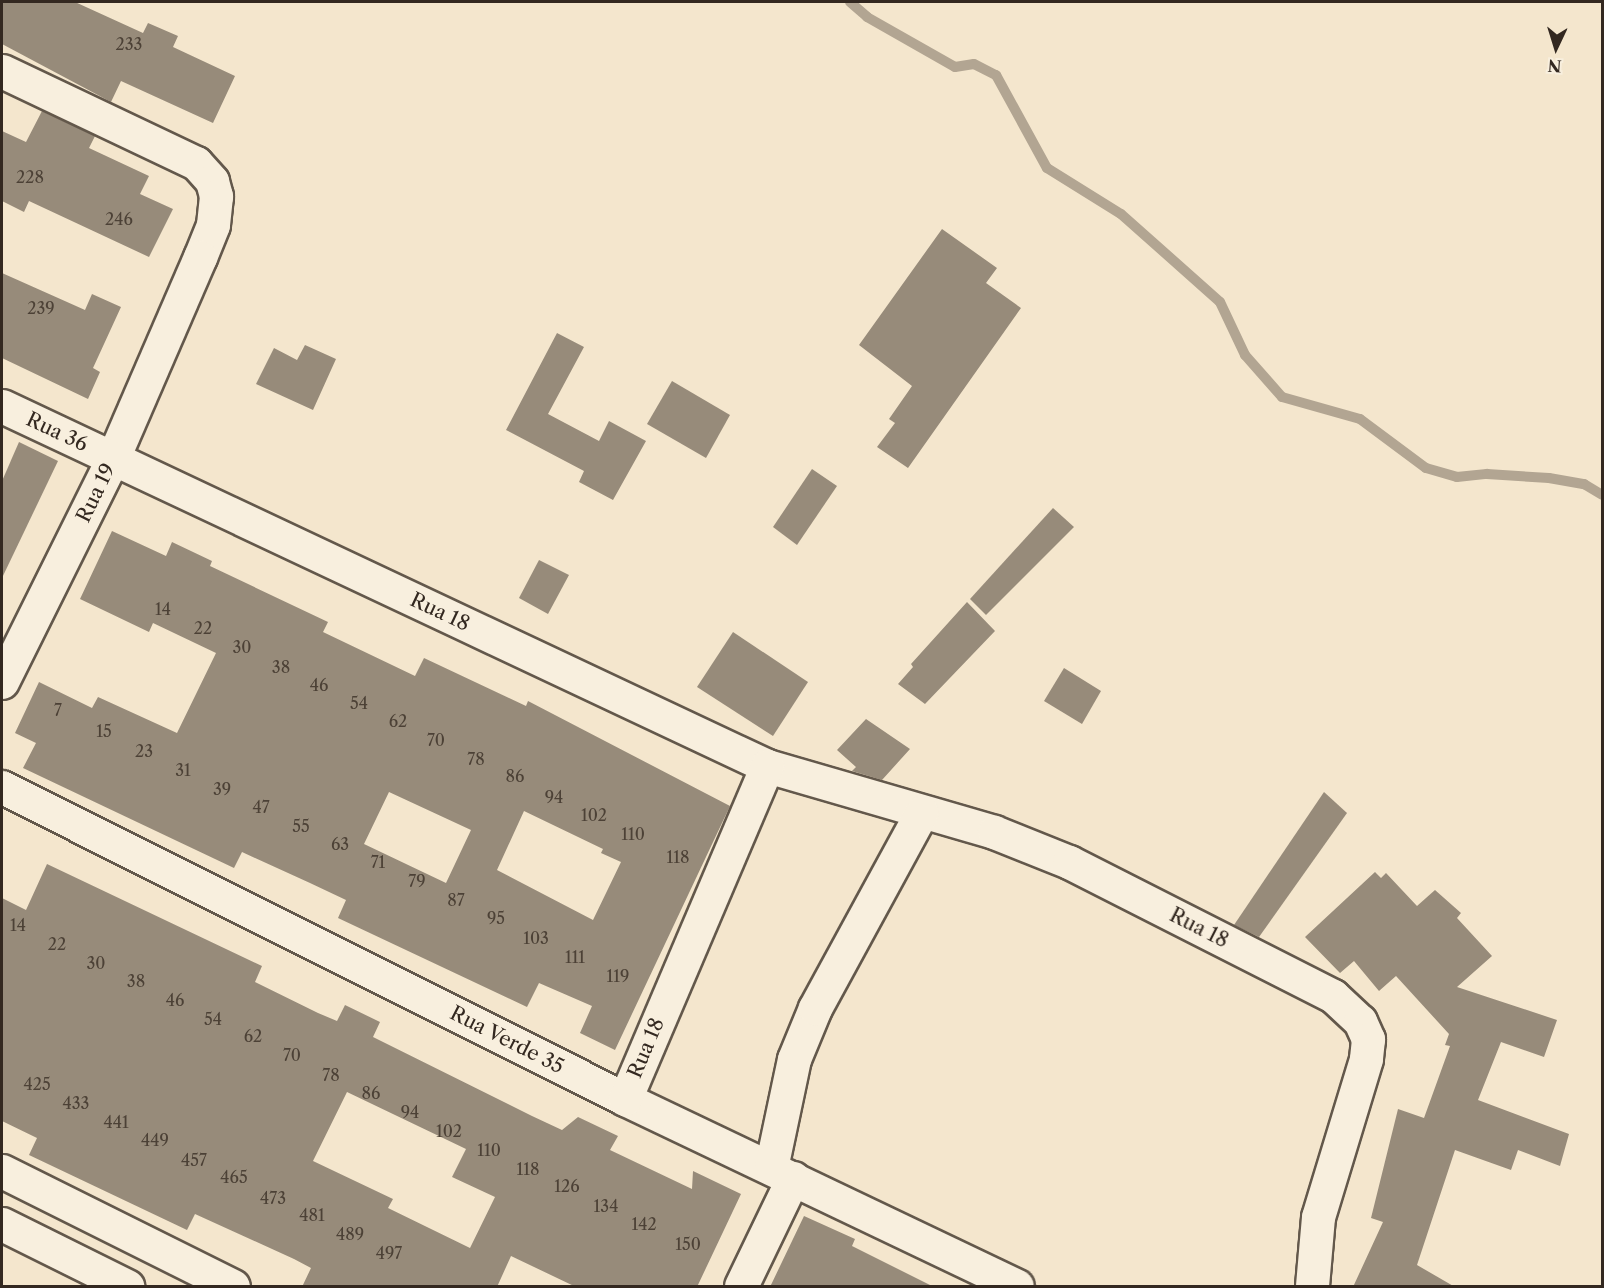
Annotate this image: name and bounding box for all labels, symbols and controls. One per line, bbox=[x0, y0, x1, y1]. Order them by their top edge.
north arrow bbox=[1526, 18, 1586, 78]
house number: 233 bbox=[116, 34, 142, 54]
text: N bbox=[1547, 55, 1562, 76]
house number: 228 bbox=[16, 167, 44, 187]
house number: 246 bbox=[105, 209, 133, 229]
house number: 239 bbox=[27, 298, 55, 318]
street label: Rua 36 bbox=[22, 407, 92, 457]
street label: Rua 19 bbox=[71, 459, 121, 527]
street label: Rua 18 bbox=[406, 588, 474, 636]
house number: 14 bbox=[155, 599, 171, 619]
house number: 22 bbox=[194, 618, 212, 638]
house number: 30 bbox=[233, 637, 251, 657]
house number: 38 bbox=[272, 657, 290, 677]
house number: 46 bbox=[310, 675, 328, 695]
house number: 54 bbox=[350, 693, 368, 713]
house number: 7 bbox=[54, 700, 62, 720]
house number: 62 bbox=[389, 711, 407, 731]
house number: 15 bbox=[96, 721, 112, 741]
house number: 70 bbox=[427, 730, 445, 750]
house number: 23 bbox=[135, 741, 153, 761]
house number: 78 bbox=[467, 749, 485, 769]
house number: 31 bbox=[175, 760, 191, 780]
house number: 86 bbox=[506, 766, 524, 786]
house number: 39 bbox=[213, 779, 231, 799]
house number: 94 bbox=[545, 787, 563, 807]
house number: 47 bbox=[252, 797, 270, 817]
house number: 102 bbox=[581, 805, 607, 825]
house number: 55 bbox=[292, 816, 310, 836]
house number: 110 bbox=[621, 824, 645, 844]
house number: 63 bbox=[331, 834, 349, 854]
house number: 118 bbox=[667, 847, 689, 867]
house number: 71 bbox=[371, 852, 385, 872]
house number: 79 bbox=[408, 871, 426, 891]
house number: 87 bbox=[447, 890, 465, 910]
street label: Rua 18 bbox=[1165, 903, 1233, 953]
house number: 95 bbox=[487, 908, 505, 928]
house number: 14 bbox=[10, 915, 26, 935]
house number: 103 bbox=[523, 928, 549, 948]
house number: 22 bbox=[48, 934, 66, 954]
house number: 111 bbox=[565, 947, 585, 967]
house number: 30 bbox=[87, 953, 105, 973]
house number: 119 bbox=[607, 966, 629, 986]
house number: 38 bbox=[127, 971, 145, 991]
house number: 46 bbox=[166, 990, 184, 1010]
street label: Rua Verde 35 bbox=[446, 1001, 568, 1079]
house number: 54 bbox=[204, 1009, 222, 1029]
street label: Rua 18 bbox=[623, 1014, 669, 1082]
house number: 62 bbox=[244, 1026, 262, 1046]
house number: 70 bbox=[283, 1045, 301, 1065]
house number: 78 bbox=[322, 1065, 340, 1085]
house number: 425 bbox=[23, 1074, 51, 1094]
house number: 86 bbox=[362, 1083, 380, 1103]
house number: 433 bbox=[63, 1093, 89, 1113]
house number: 94 bbox=[401, 1102, 419, 1122]
house number: 441 bbox=[103, 1112, 129, 1132]
house number: 102 bbox=[436, 1121, 462, 1141]
house number: 449 bbox=[141, 1130, 169, 1150]
house number: 110 bbox=[477, 1140, 501, 1160]
house number: 457 bbox=[181, 1150, 207, 1170]
house number: 118 bbox=[517, 1159, 539, 1179]
house number: 465 bbox=[220, 1167, 248, 1187]
house number: 126 bbox=[554, 1176, 580, 1196]
house number: 473 bbox=[260, 1188, 286, 1208]
house number: 134 bbox=[594, 1196, 618, 1216]
house number: 481 bbox=[299, 1205, 325, 1225]
house number: 142 bbox=[631, 1214, 657, 1234]
house number: 489 bbox=[336, 1224, 364, 1244]
house number: 150 bbox=[675, 1234, 701, 1254]
house number: 497 bbox=[376, 1243, 402, 1263]

